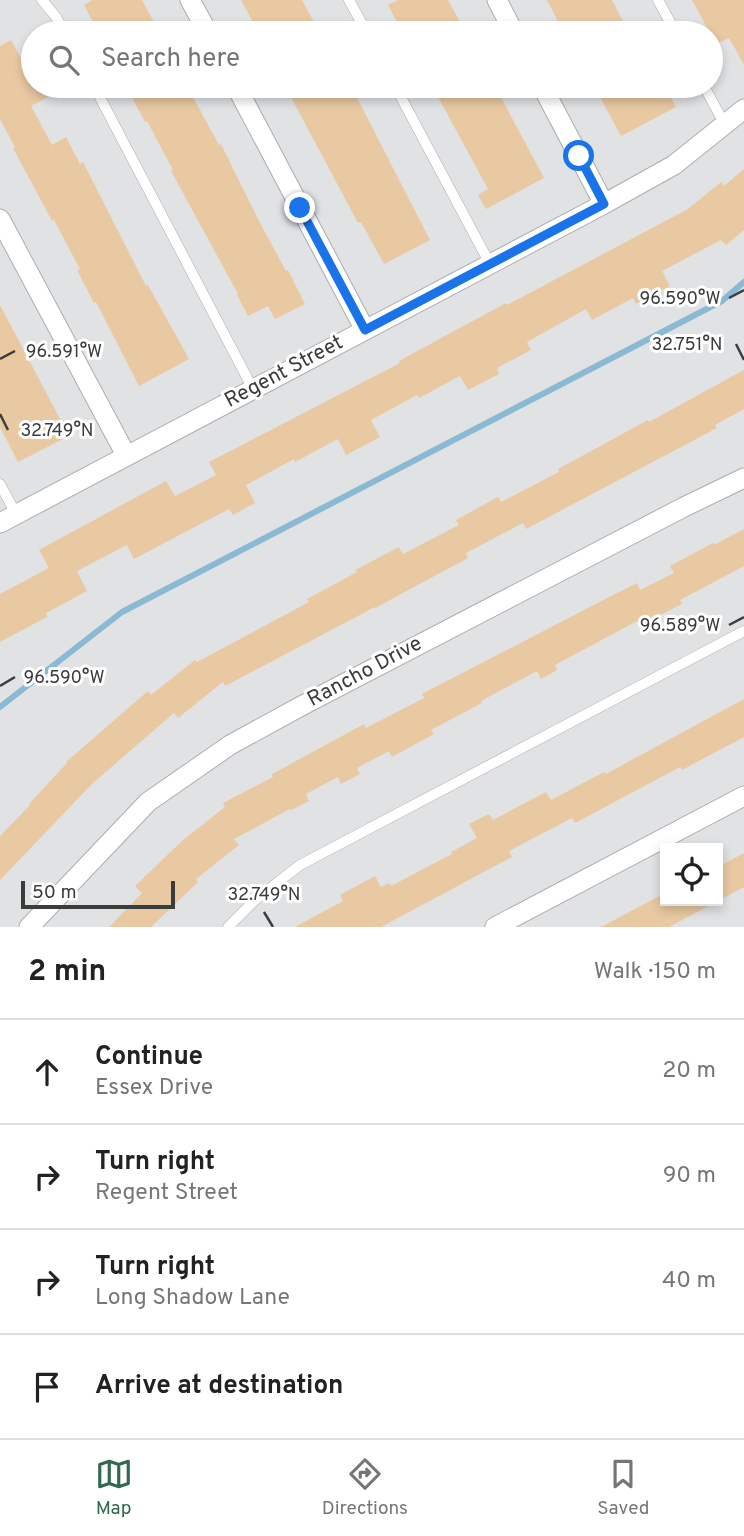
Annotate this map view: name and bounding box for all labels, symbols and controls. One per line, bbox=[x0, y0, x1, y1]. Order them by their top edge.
search box bbox=[21, 21, 723, 98]
icon: search bbox=[45, 41, 83, 79]
text: Search here bbox=[101, 43, 240, 76]
route start bbox=[563, 140, 594, 171]
route end bbox=[284, 192, 315, 223]
text: 96.590°W bbox=[639, 288, 721, 311]
street label: Regent Street bbox=[220, 329, 348, 415]
text: 32.751°N bbox=[651, 334, 723, 357]
text: 96.591°W bbox=[26, 341, 102, 364]
text: 32.749°N bbox=[20, 420, 94, 443]
text: 96.589°W bbox=[640, 615, 720, 638]
street label: Rancho Drive bbox=[303, 630, 427, 714]
text: 96.590°W bbox=[23, 667, 105, 690]
map controls bbox=[660, 843, 723, 906]
button: locate bbox=[660, 843, 723, 906]
scale bar bbox=[21, 878, 175, 910]
text: 50 m bbox=[32, 881, 77, 905]
text: 32.749°N bbox=[227, 884, 301, 907]
text: 2 min bbox=[28, 954, 106, 991]
text: Walk · 150 m bbox=[594, 958, 716, 987]
text: Continue bbox=[95, 1041, 203, 1074]
icon: ahead bbox=[28, 1053, 66, 1091]
text: 20 m bbox=[662, 1057, 716, 1086]
text: Essex Drive bbox=[95, 1074, 213, 1103]
text: Turn right bbox=[95, 1146, 215, 1179]
icon: right bbox=[28, 1158, 66, 1196]
text: 90 m bbox=[663, 1162, 716, 1191]
text: Regent Street bbox=[95, 1179, 238, 1208]
text: Turn right bbox=[95, 1251, 215, 1284]
icon: right bbox=[28, 1263, 66, 1301]
text: 40 m bbox=[662, 1267, 716, 1296]
text: Long Shadow Lane bbox=[95, 1284, 290, 1313]
icon: arrive bbox=[28, 1368, 66, 1406]
text: Arrive at destination bbox=[95, 1370, 343, 1403]
tab: Map bbox=[95, 1455, 133, 1521]
tab: Directions bbox=[322, 1455, 408, 1521]
tab: Saved bbox=[597, 1455, 649, 1521]

